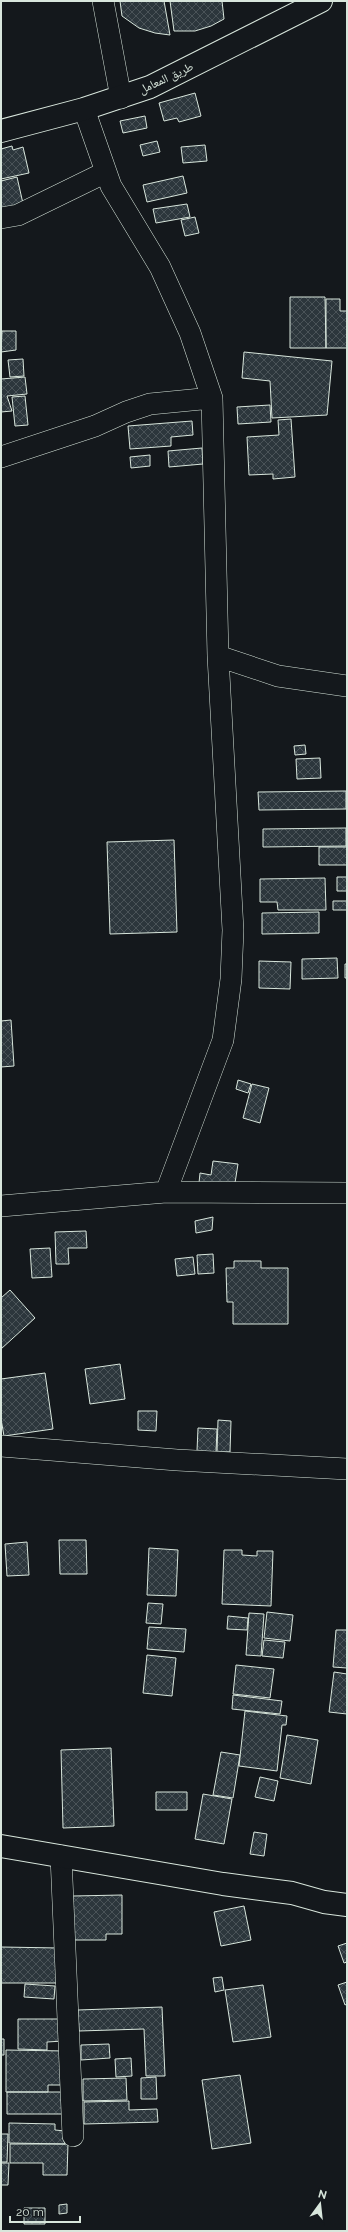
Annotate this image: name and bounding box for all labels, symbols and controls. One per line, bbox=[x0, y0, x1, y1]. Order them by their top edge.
street label: طريق المعامل bbox=[136, 59, 196, 97]
north arrow bbox=[300, 2184, 340, 2224]
text: N bbox=[317, 2187, 328, 2202]
scale bar bbox=[10, 2198, 80, 2224]
text: 20 m bbox=[16, 2205, 44, 2219]

